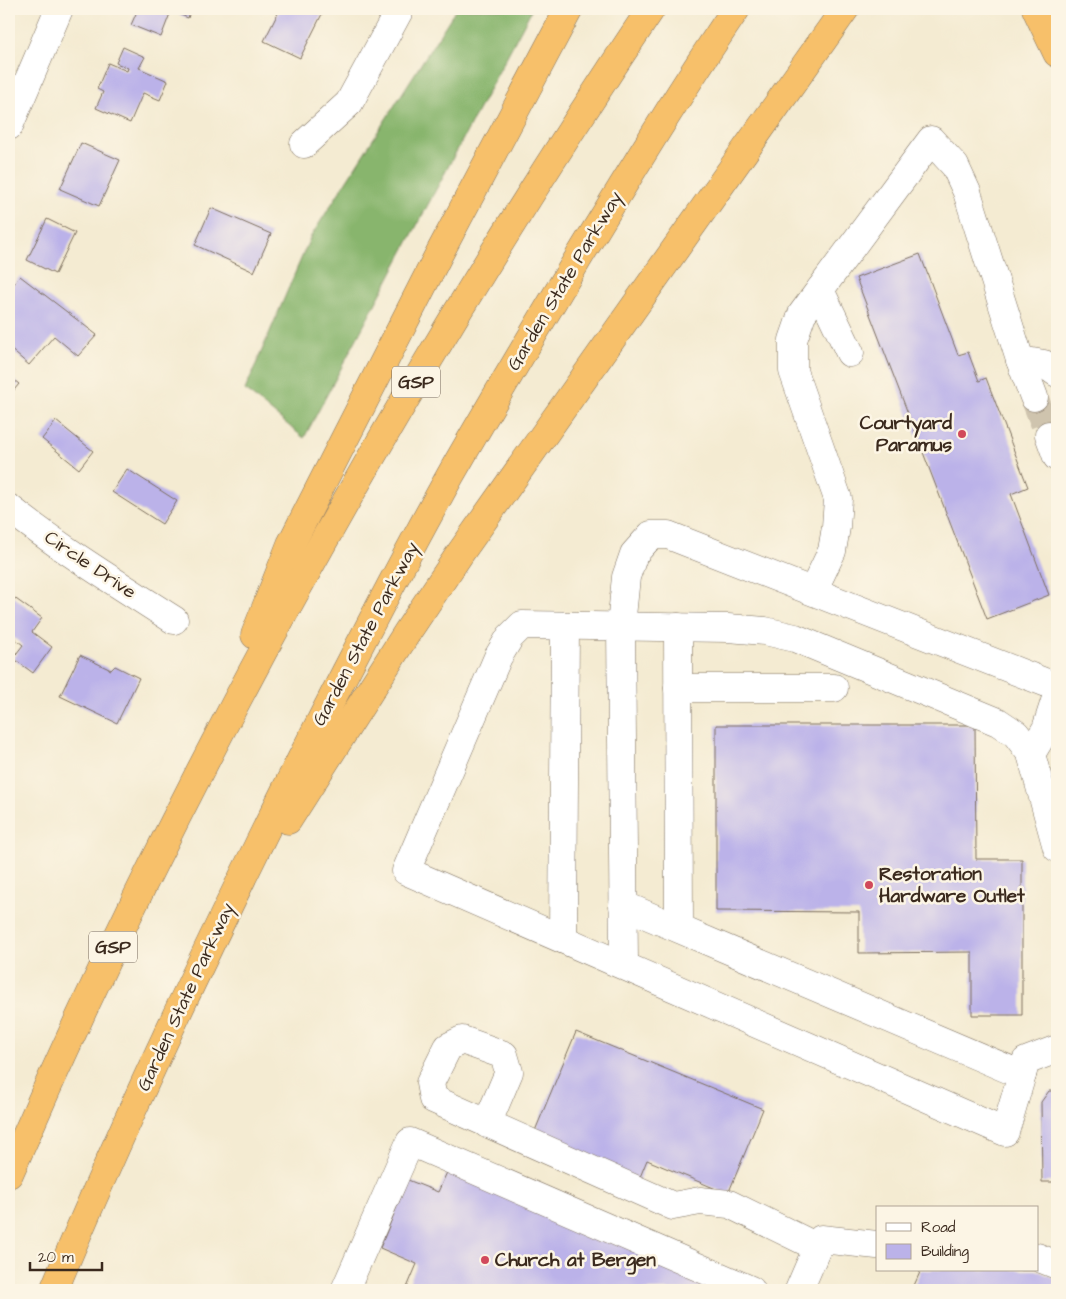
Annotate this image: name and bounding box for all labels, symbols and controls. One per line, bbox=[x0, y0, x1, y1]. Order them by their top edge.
street label: Garden State Parkway bbox=[501, 186, 630, 376]
road number: GSP bbox=[392, 367, 440, 398]
place label: Courtyard Paramus bbox=[860, 410, 952, 459]
marker: Courtyard Paramus bbox=[956, 428, 968, 440]
street label: Circle Drive bbox=[39, 524, 141, 606]
street label: Garden State Parkway bbox=[306, 537, 427, 731]
place label: Restoration Hardware Outlet bbox=[879, 861, 1025, 910]
marker: Restoration Hardware Outlet bbox=[863, 879, 875, 891]
street label: Garden State Parkway bbox=[130, 898, 243, 1096]
road number: GSP bbox=[89, 932, 137, 962]
legend bbox=[876, 1206, 1038, 1272]
text: Road bbox=[921, 1217, 956, 1238]
scale bar bbox=[30, 1239, 102, 1271]
text: Building bbox=[921, 1241, 969, 1263]
text: 20 m bbox=[38, 1247, 74, 1268]
place label: Church at Bergen bbox=[495, 1247, 656, 1275]
marker: Church at Bergen bbox=[479, 1254, 491, 1266]

